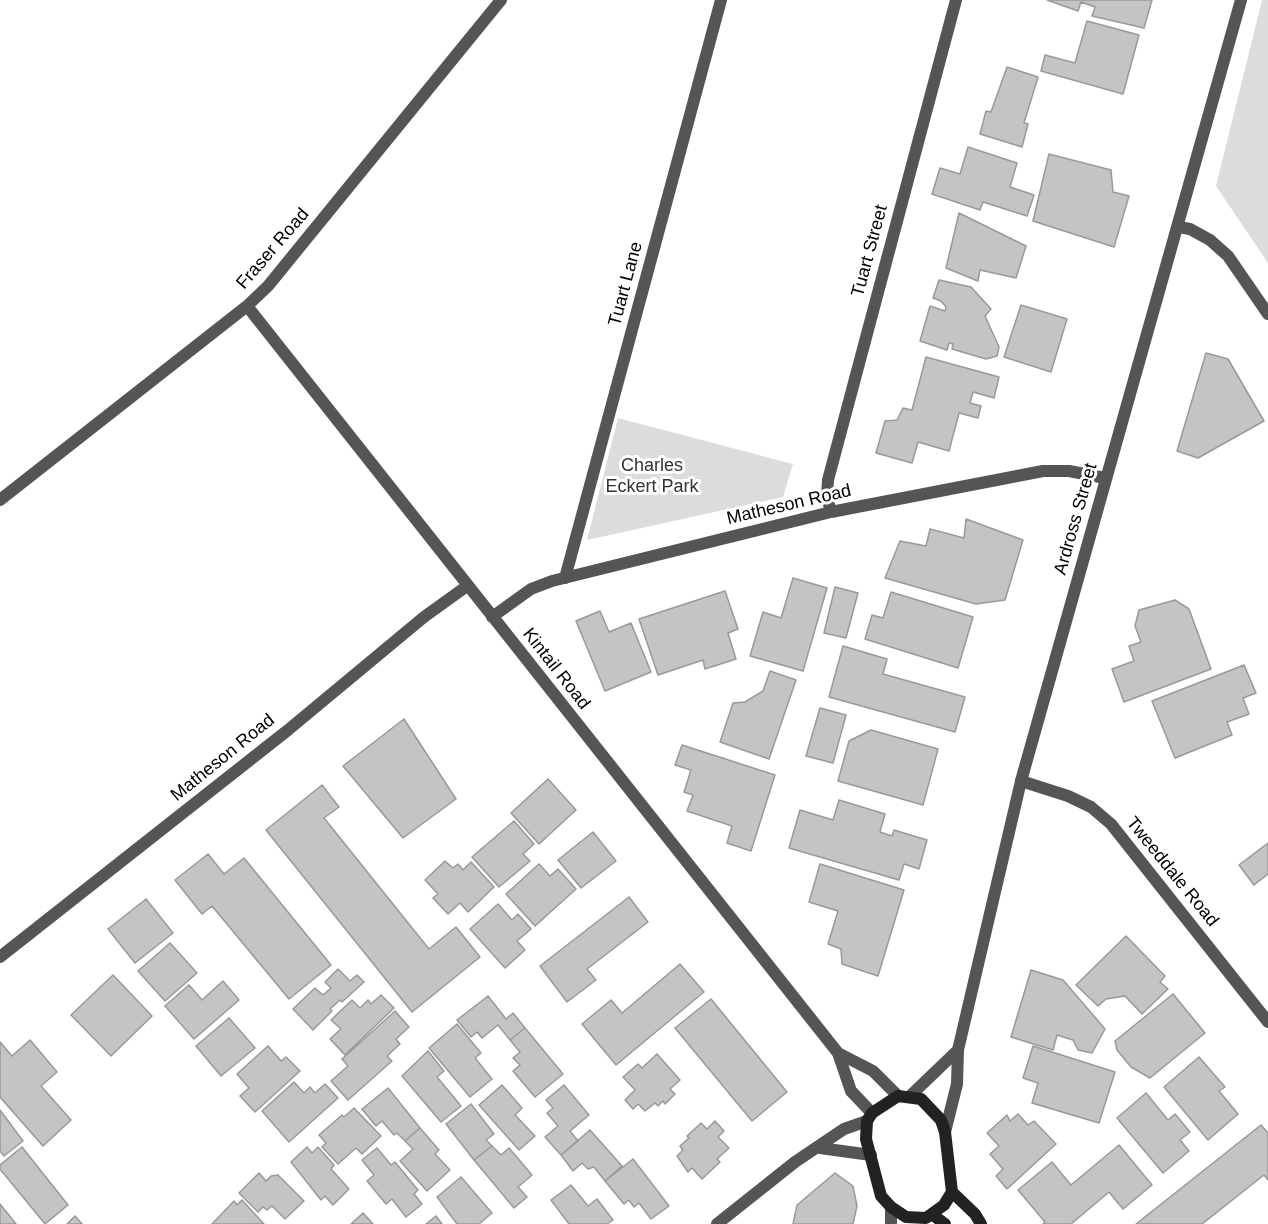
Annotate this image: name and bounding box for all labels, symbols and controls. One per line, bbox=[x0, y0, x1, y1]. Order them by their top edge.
street label: Tuart Street bbox=[847, 203, 893, 299]
street label: Fraser Road bbox=[232, 204, 314, 294]
street label: Tuart Lane bbox=[604, 239, 648, 329]
park label: Charles Eckert Park bbox=[605, 455, 699, 498]
street label: Ardross Street bbox=[1050, 461, 1102, 577]
street label: Matheson Road bbox=[725, 480, 853, 530]
street label: Kintail Road bbox=[518, 624, 594, 714]
street label: Matheson Road bbox=[167, 710, 279, 806]
street label: Tweeddale Road bbox=[1121, 813, 1223, 931]

